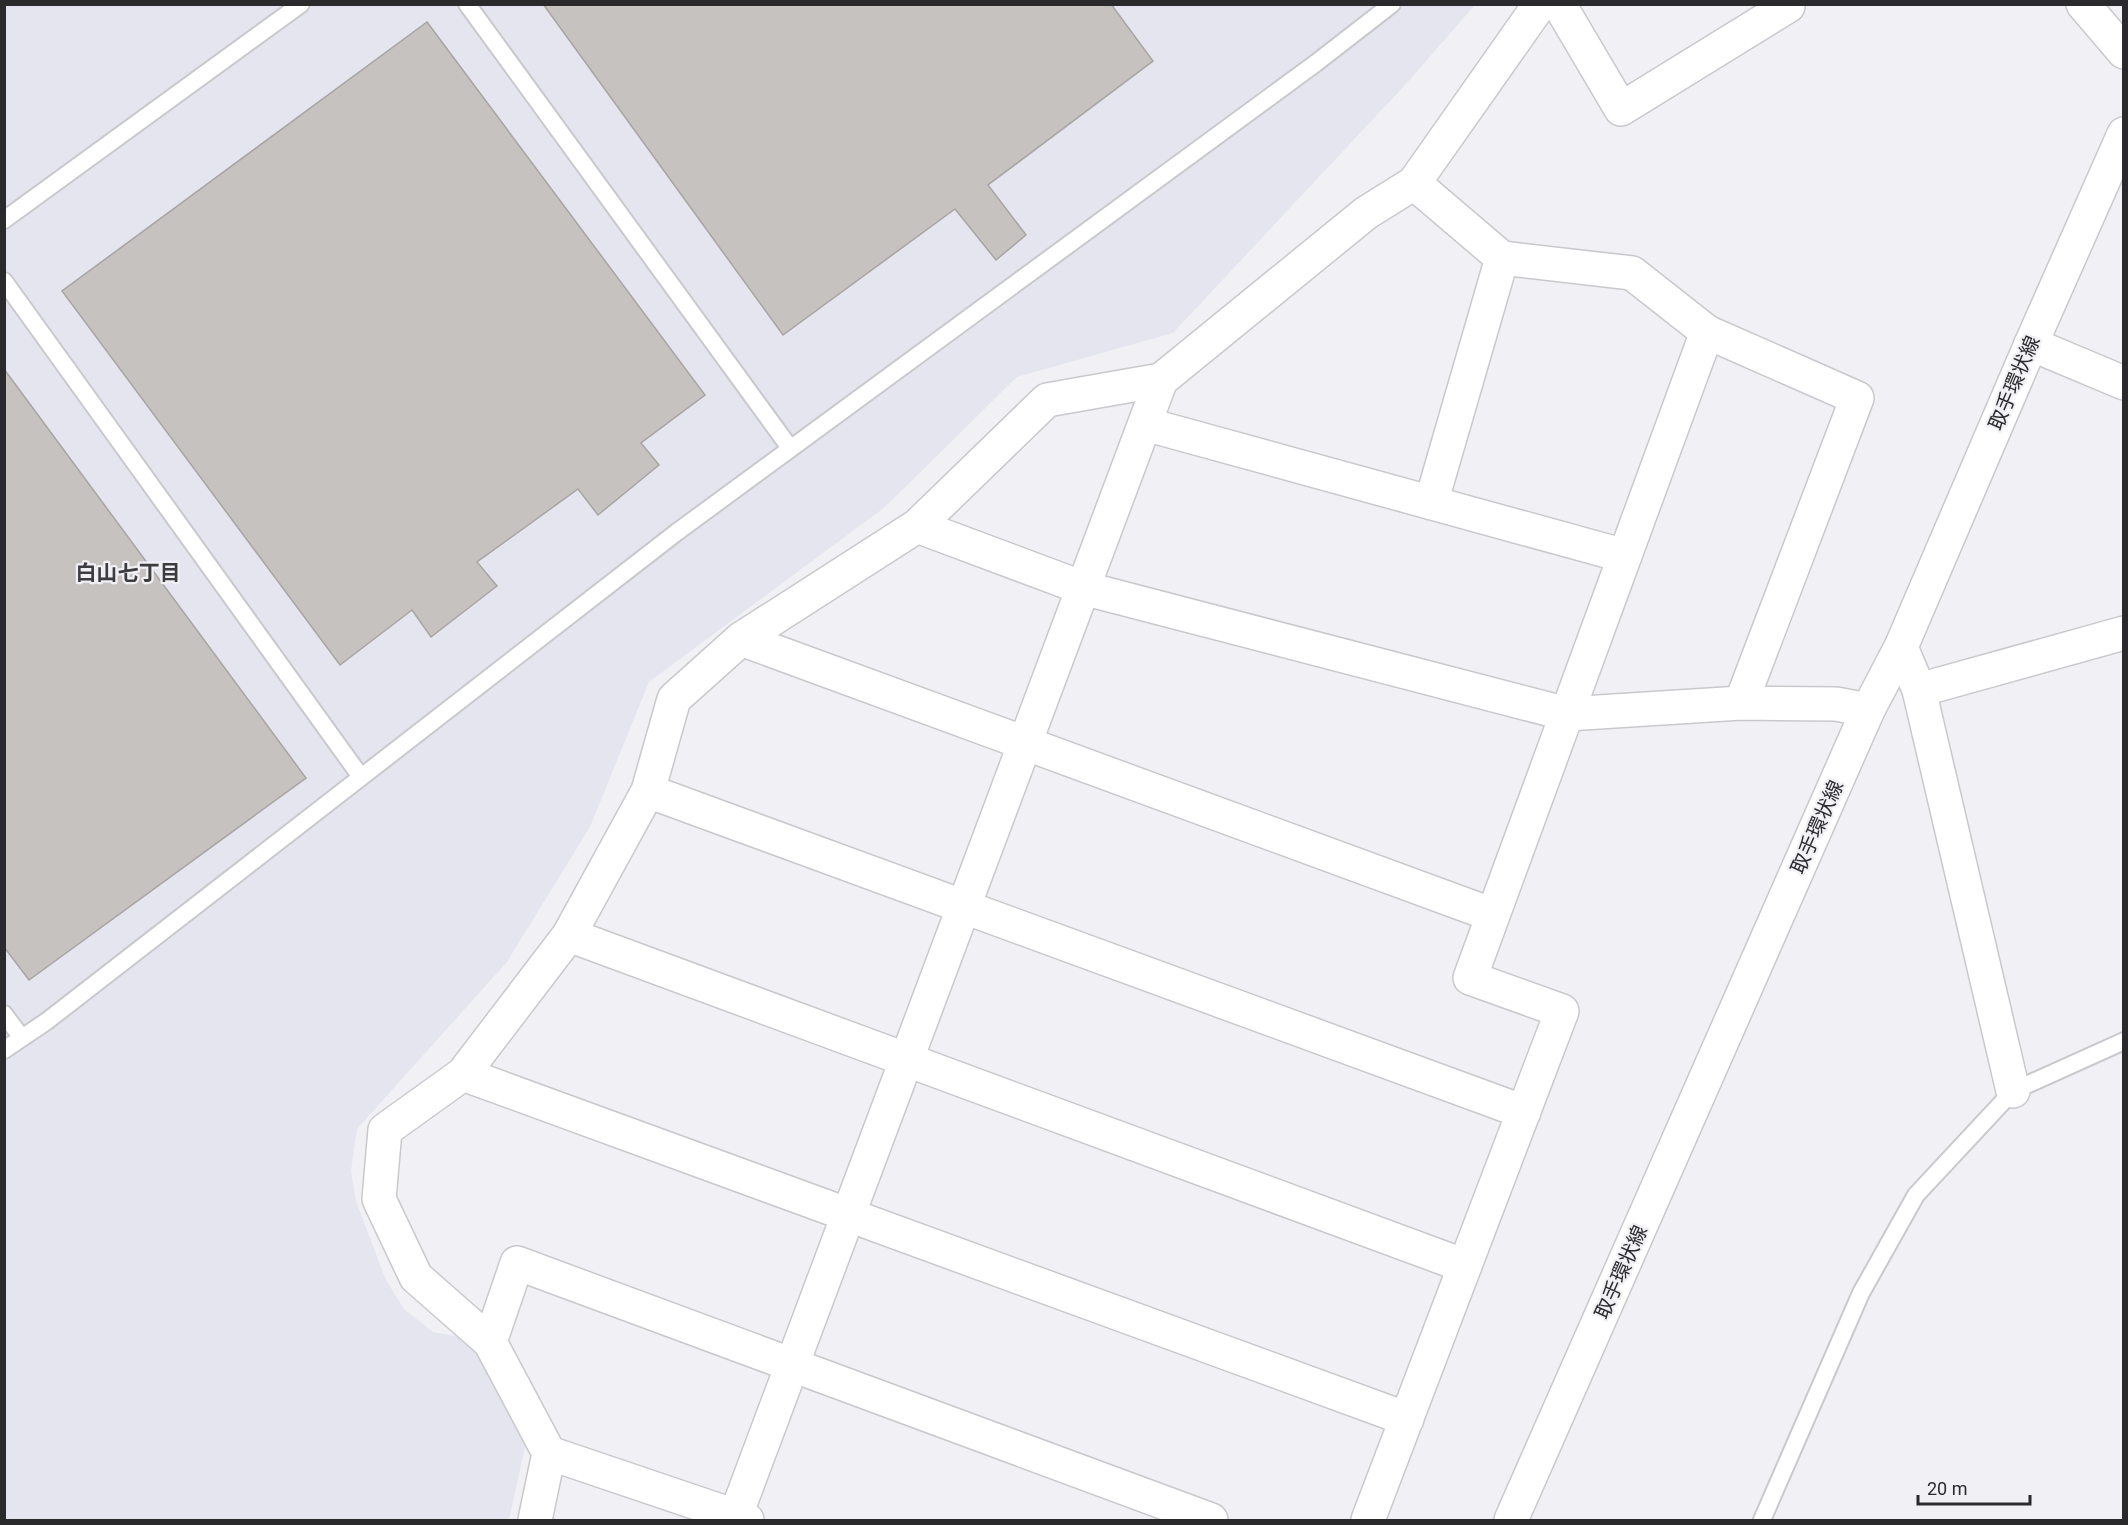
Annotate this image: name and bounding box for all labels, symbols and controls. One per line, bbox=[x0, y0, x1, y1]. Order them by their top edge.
street label: 取手環状線 bbox=[1983, 332, 2045, 434]
district label: 白山七丁目 bbox=[76, 561, 181, 585]
street label: 取手環状線 bbox=[1786, 776, 1848, 878]
street label: 取手環状線 bbox=[1590, 1221, 1652, 1323]
scale bar bbox=[1918, 1468, 2030, 1506]
text: 20 m bbox=[1927, 1478, 1967, 1499]

